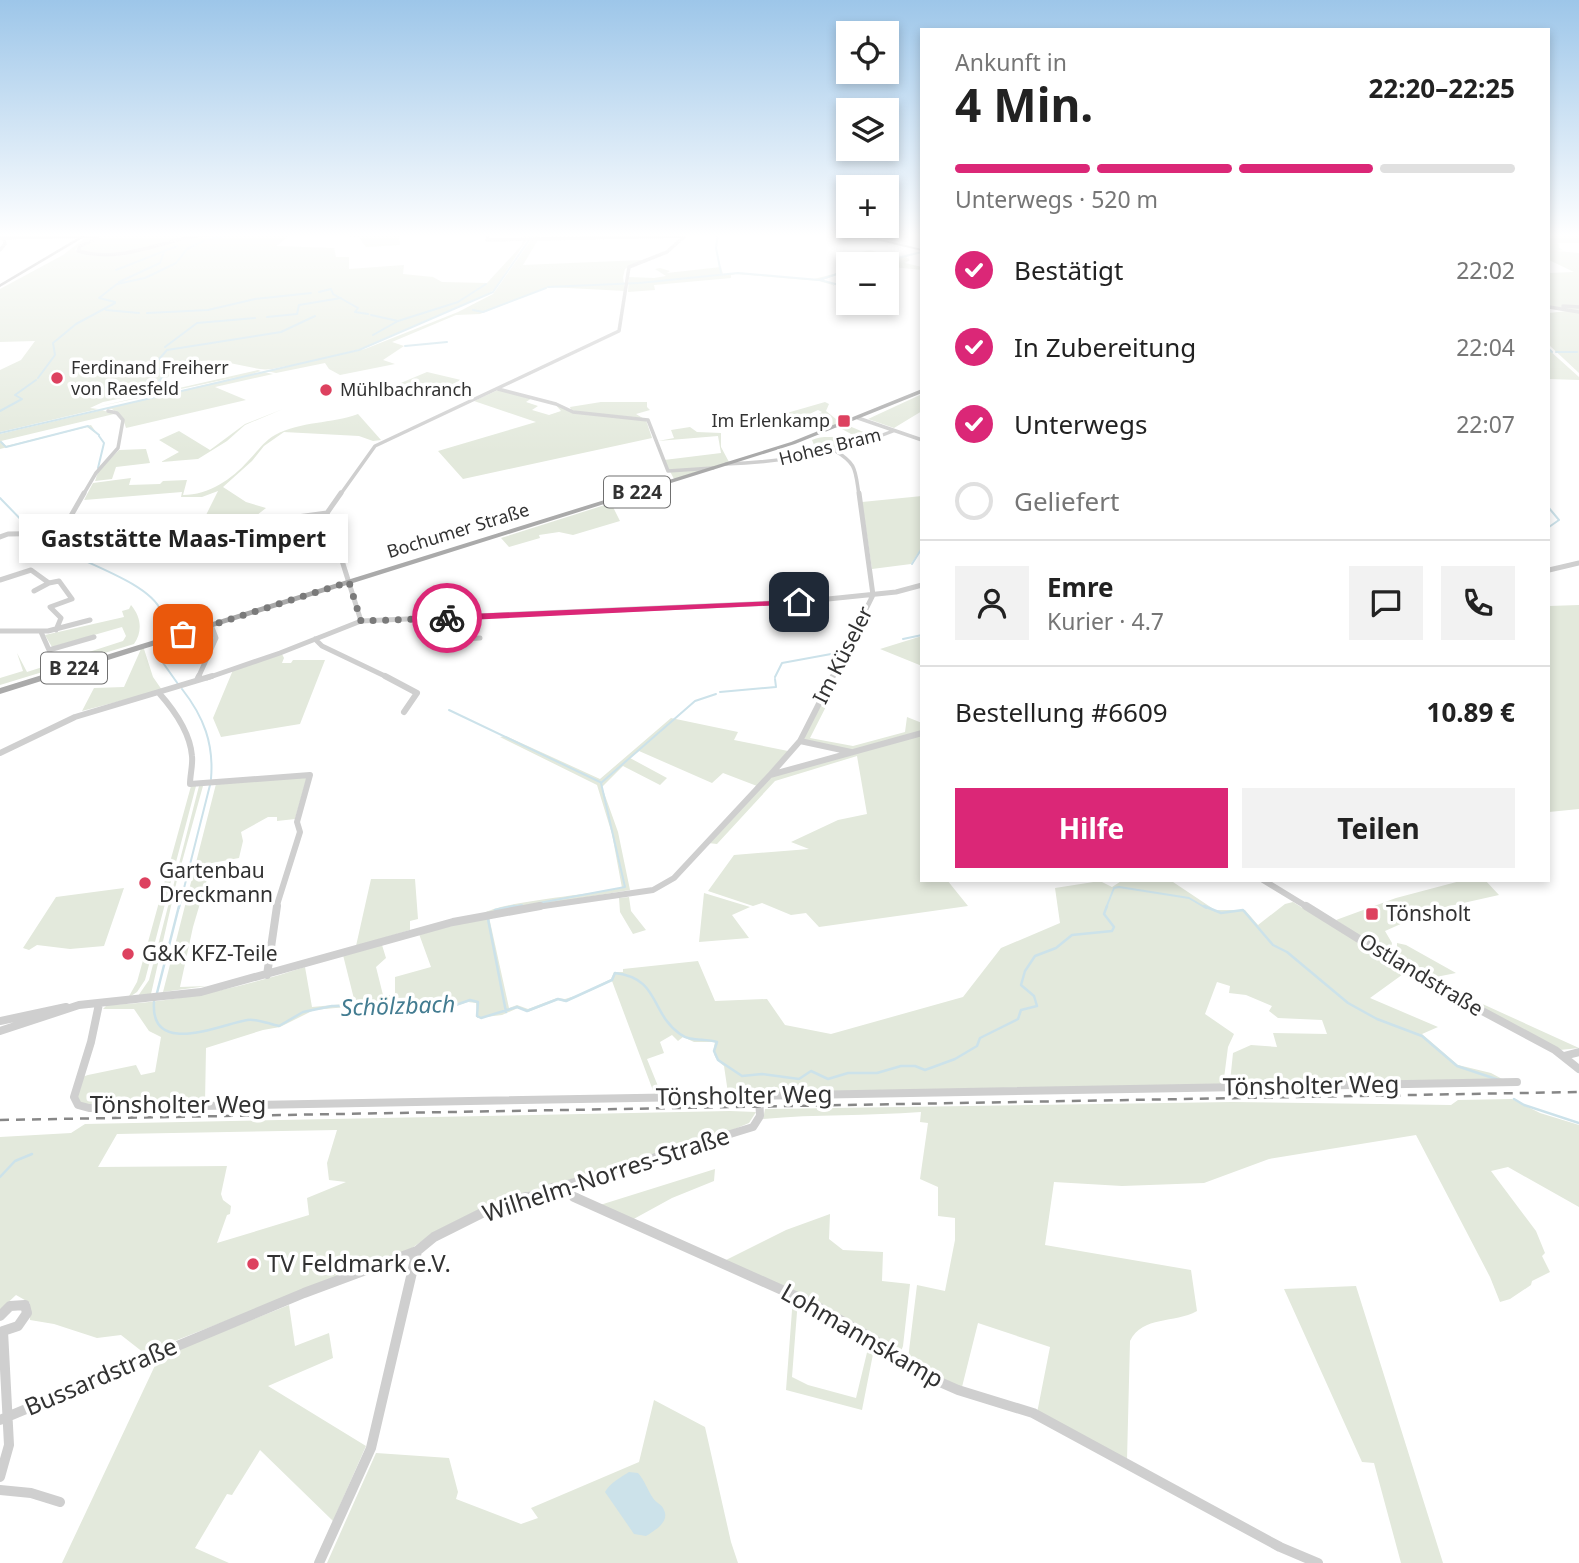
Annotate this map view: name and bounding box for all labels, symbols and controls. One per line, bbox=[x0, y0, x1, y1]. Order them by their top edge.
map controls bbox=[836, 21, 899, 315]
button: locate bbox=[836, 21, 899, 84]
text: Ankunft in bbox=[955, 46, 1067, 78]
text: 22:20–22:25 bbox=[1368, 70, 1515, 106]
text: 4 Min. bbox=[955, 73, 1093, 135]
button: layers bbox=[836, 98, 899, 161]
button: + bbox=[836, 175, 899, 238]
text: Unterwegs · 520 m bbox=[955, 183, 1158, 215]
icon: check bbox=[955, 251, 993, 289]
button: − bbox=[836, 252, 899, 315]
text: Bestätigt bbox=[1014, 252, 1123, 288]
text: 22:02 bbox=[1456, 254, 1515, 286]
icon: check bbox=[955, 328, 993, 366]
text: In Zubereitung bbox=[1014, 329, 1196, 365]
text: 22:04 bbox=[1456, 331, 1515, 363]
place label: Ferdinand Freiherr von Raesfeld bbox=[71, 355, 229, 400]
marker: Ferdinand Freiherr von Raesfeld bbox=[49, 370, 65, 386]
place label: Mühlbachranch bbox=[340, 377, 472, 401]
marker: Mühlbachranch bbox=[318, 382, 334, 398]
icon: check bbox=[955, 405, 993, 443]
text: Unterwegs bbox=[1014, 406, 1147, 442]
place label: Im Erlenkamp bbox=[711, 408, 830, 432]
text: 22:07 bbox=[1456, 408, 1515, 440]
marker: Im Erlenkamp bbox=[836, 413, 852, 429]
street label: Hohes Bram bbox=[776, 422, 883, 470]
road number: B 224 bbox=[604, 477, 670, 508]
text: Geliefert bbox=[1014, 483, 1119, 519]
street label: Bochumer Straße bbox=[384, 497, 532, 563]
callout: Gaststätte Maas-Timpert bbox=[18, 515, 348, 564]
text: Gaststätte Maas-Timpert bbox=[41, 522, 326, 554]
button: person bbox=[955, 566, 1029, 640]
button: chat bbox=[1349, 566, 1423, 640]
button: phone bbox=[1441, 566, 1515, 640]
text: Emre bbox=[1047, 569, 1114, 605]
pin bbox=[769, 572, 829, 632]
courier bbox=[412, 583, 482, 653]
icon: home bbox=[780, 583, 818, 621]
icon: bike bbox=[428, 599, 466, 637]
street label: Im Küseler bbox=[806, 601, 879, 708]
pin bbox=[153, 604, 213, 664]
text: Kurier · 4.7 bbox=[1047, 605, 1164, 637]
icon: bag bbox=[164, 615, 202, 653]
road number: B 224 bbox=[41, 652, 107, 684]
text: Bestellung #6609 bbox=[955, 694, 1168, 730]
text: 10.89 € bbox=[1427, 694, 1515, 730]
button: Hilfe bbox=[955, 788, 1228, 868]
button: Teilen bbox=[1242, 788, 1515, 868]
place label: Gartenbau Dreckmann bbox=[159, 856, 273, 908]
marker: Gartenbau Dreckmann bbox=[137, 875, 153, 891]
place label: Tönsholt bbox=[1386, 899, 1471, 927]
marker: Tönsholt bbox=[1364, 906, 1380, 922]
street label: Ostlandstraße bbox=[1354, 926, 1489, 1022]
place label: G&K KFZ-Teile bbox=[142, 939, 278, 967]
marker: G&K KFZ-Teile bbox=[120, 946, 136, 962]
water label: Schölzbach bbox=[340, 987, 456, 1023]
street label: Tönsholter Weg bbox=[1222, 1066, 1400, 1103]
street label: Tönsholter Weg bbox=[655, 1076, 833, 1113]
street label: Tönsholter Weg bbox=[90, 1087, 266, 1120]
street label: Wilhelm-Norres-Straße bbox=[478, 1118, 733, 1229]
place label: TV Feldmark e.V. bbox=[267, 1246, 451, 1279]
marker: TV Feldmark e.V. bbox=[245, 1256, 261, 1272]
street label: Lohmannskamp bbox=[775, 1275, 950, 1395]
street label: Bussardstraße bbox=[19, 1329, 182, 1423]

